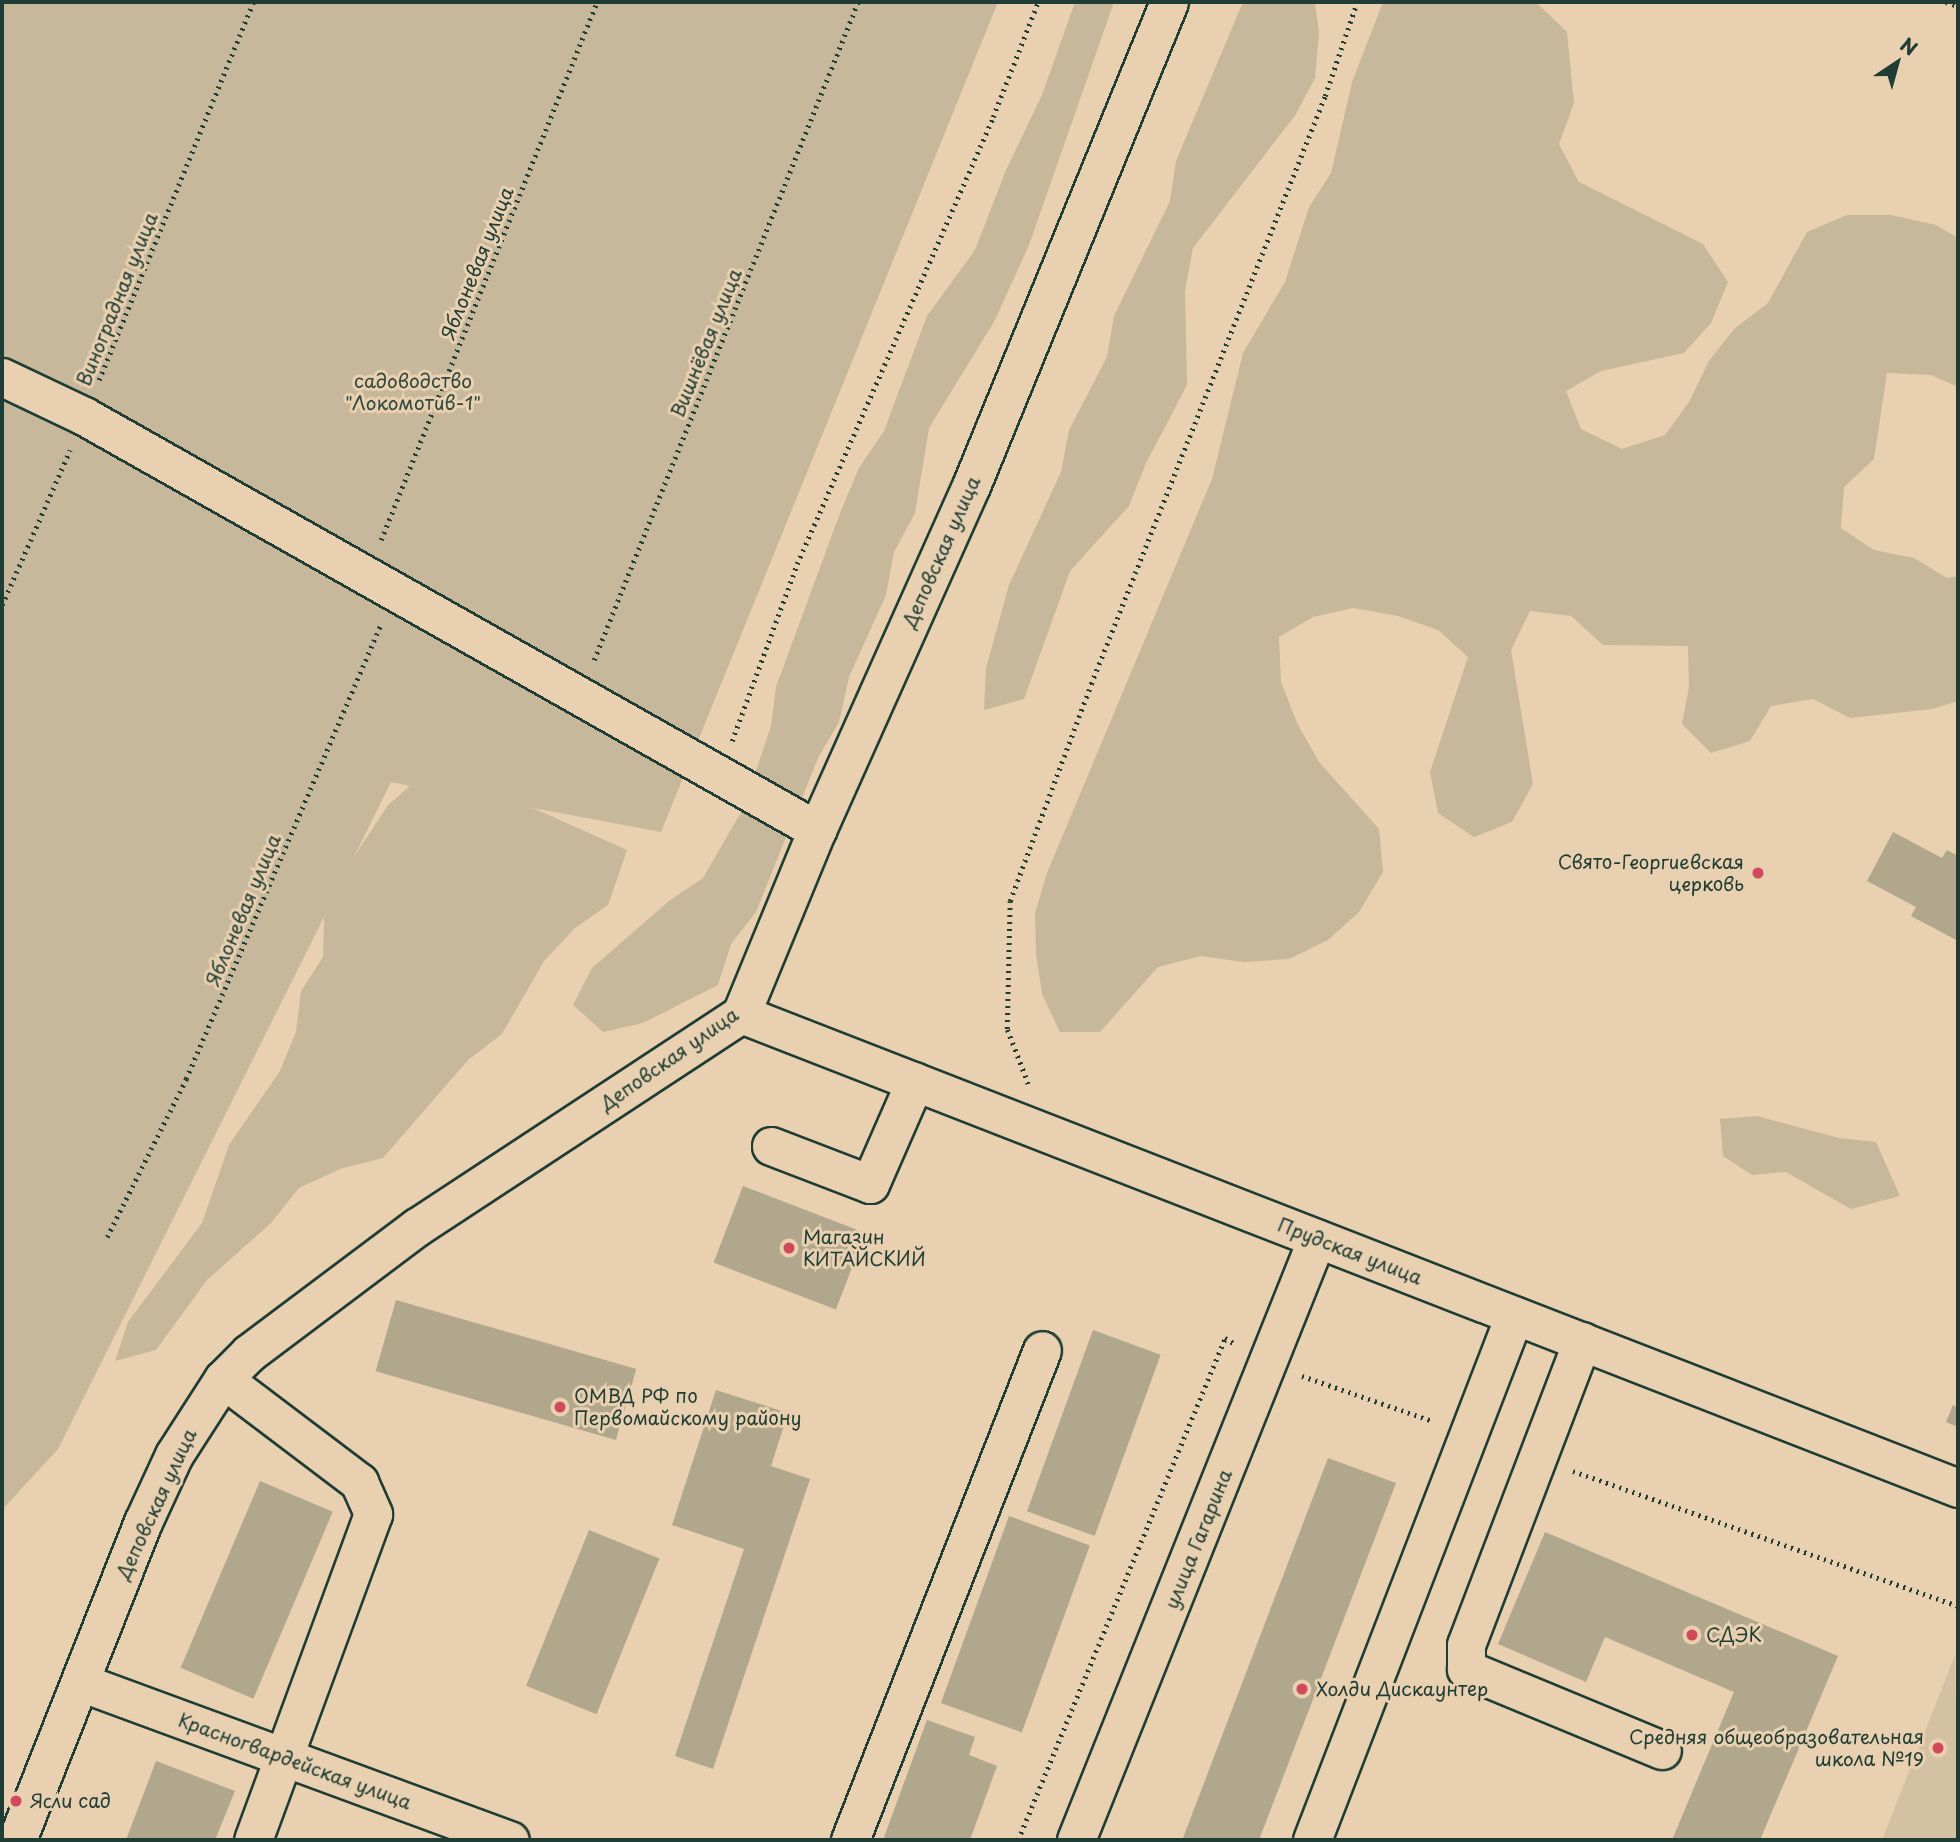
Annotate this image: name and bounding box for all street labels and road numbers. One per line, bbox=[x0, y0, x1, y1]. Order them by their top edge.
street label: Яблоневая улица bbox=[436, 183, 518, 343]
street label: Виноградная улица bbox=[72, 208, 162, 390]
street label: Вишнёвая улица bbox=[666, 265, 746, 421]
street label: Деповская улица bbox=[897, 472, 985, 632]
street label: Яблоневая улица bbox=[201, 831, 285, 989]
street label: Деповская улица bbox=[595, 1003, 743, 1115]
street label: Прудская улица bbox=[1274, 1213, 1426, 1289]
street label: Деповская улица bbox=[111, 1425, 201, 1583]
street label: улица Гагарина bbox=[1160, 1466, 1236, 1612]
street label: Красногвардейская улица bbox=[175, 1708, 415, 1814]

